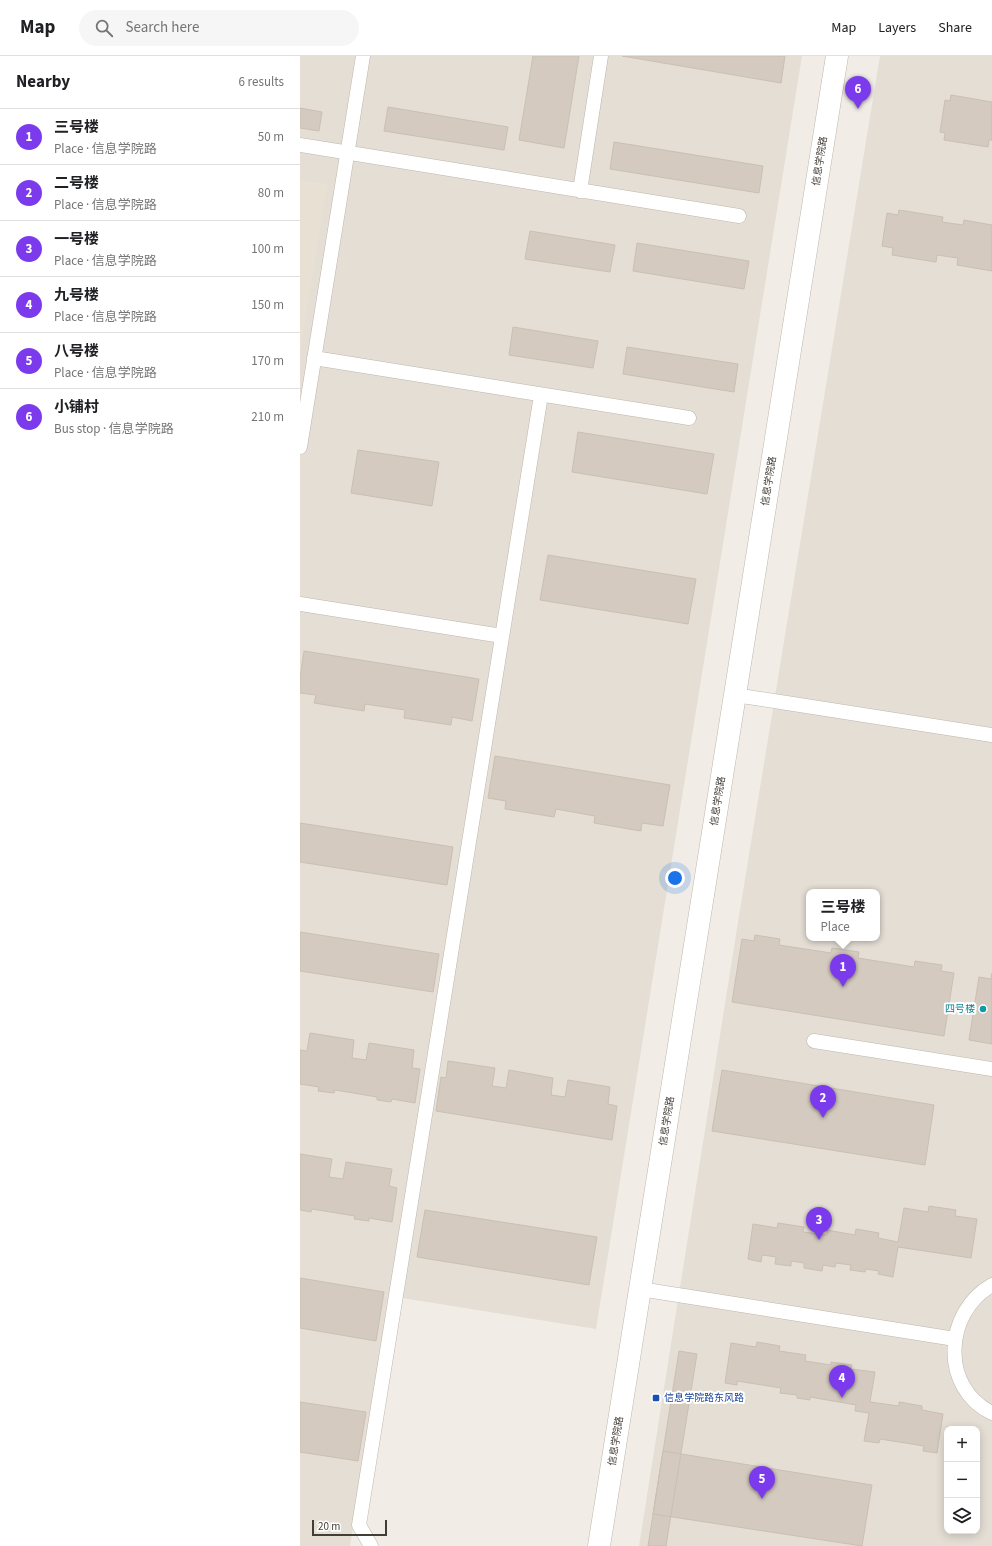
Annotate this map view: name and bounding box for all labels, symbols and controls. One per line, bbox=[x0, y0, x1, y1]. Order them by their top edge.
search box bbox=[79, 10, 359, 46]
text: Map bbox=[20, 14, 55, 41]
icon: search bbox=[93, 17, 115, 39]
text: Search here bbox=[125, 17, 199, 38]
text: Map bbox=[831, 18, 856, 38]
text: Layers bbox=[878, 18, 916, 38]
text: Share bbox=[938, 18, 972, 38]
text: Nearby bbox=[16, 70, 70, 94]
text: 6 results bbox=[239, 73, 284, 91]
pin: 6 bbox=[845, 76, 871, 109]
text: 三号楼 bbox=[54, 117, 99, 138]
text: 1 bbox=[26, 128, 32, 146]
text: 50 m bbox=[258, 128, 284, 146]
street label: 信息学院路 bbox=[809, 135, 831, 187]
text: Place · 信息学院路 bbox=[54, 140, 157, 158]
text: 二号楼 bbox=[54, 173, 99, 194]
text: 2 bbox=[26, 184, 32, 202]
text: 80 m bbox=[258, 184, 284, 202]
text: Place · 信息学院路 bbox=[54, 196, 157, 214]
text: 一号楼 bbox=[54, 229, 99, 250]
text: 3 bbox=[26, 240, 32, 258]
text: 100 m bbox=[251, 240, 284, 258]
text: Place · 信息学院路 bbox=[54, 252, 157, 270]
text: 九号楼 bbox=[54, 285, 99, 306]
text: 4 bbox=[26, 296, 32, 314]
text: 150 m bbox=[251, 296, 284, 314]
text: Place · 信息学院路 bbox=[54, 308, 157, 326]
text: 八号楼 bbox=[54, 341, 99, 362]
text: 5 bbox=[26, 352, 32, 370]
text: 170 m bbox=[251, 352, 284, 370]
text: Place · 信息学院路 bbox=[54, 364, 157, 382]
text: 小铺村 bbox=[54, 397, 99, 418]
text: 6 bbox=[26, 408, 32, 426]
text: 210 m bbox=[251, 408, 284, 426]
text: Bus stop · 信息学院路 bbox=[54, 420, 174, 438]
street label: 信息学院路 bbox=[758, 455, 780, 507]
street label: 信息学院路 bbox=[707, 775, 729, 827]
your location bbox=[665, 868, 685, 888]
popup bbox=[806, 889, 880, 941]
text: 三号楼 bbox=[820, 897, 866, 918]
text: Place bbox=[820, 918, 850, 936]
pin: 1 bbox=[830, 954, 856, 987]
place label: 四号楼 bbox=[945, 1002, 975, 1016]
marker: 四号楼 bbox=[978, 1004, 988, 1014]
pin: 2 bbox=[810, 1085, 836, 1118]
street label: 信息学院路 bbox=[656, 1095, 678, 1147]
pin: 3 bbox=[806, 1207, 832, 1240]
pin: 4 bbox=[829, 1365, 855, 1398]
place label: 信息学院路东风路 bbox=[664, 1391, 744, 1405]
marker: 信息学院路东风路 bbox=[651, 1393, 661, 1403]
street label: 信息学院路 bbox=[605, 1415, 627, 1467]
map controls bbox=[944, 1426, 980, 1534]
button: + bbox=[944, 1426, 980, 1462]
button: − bbox=[944, 1462, 980, 1498]
pin: 5 bbox=[749, 1466, 775, 1499]
button: layers bbox=[944, 1498, 980, 1534]
scale bar bbox=[312, 1518, 387, 1537]
text: 20 m bbox=[318, 1519, 340, 1534]

